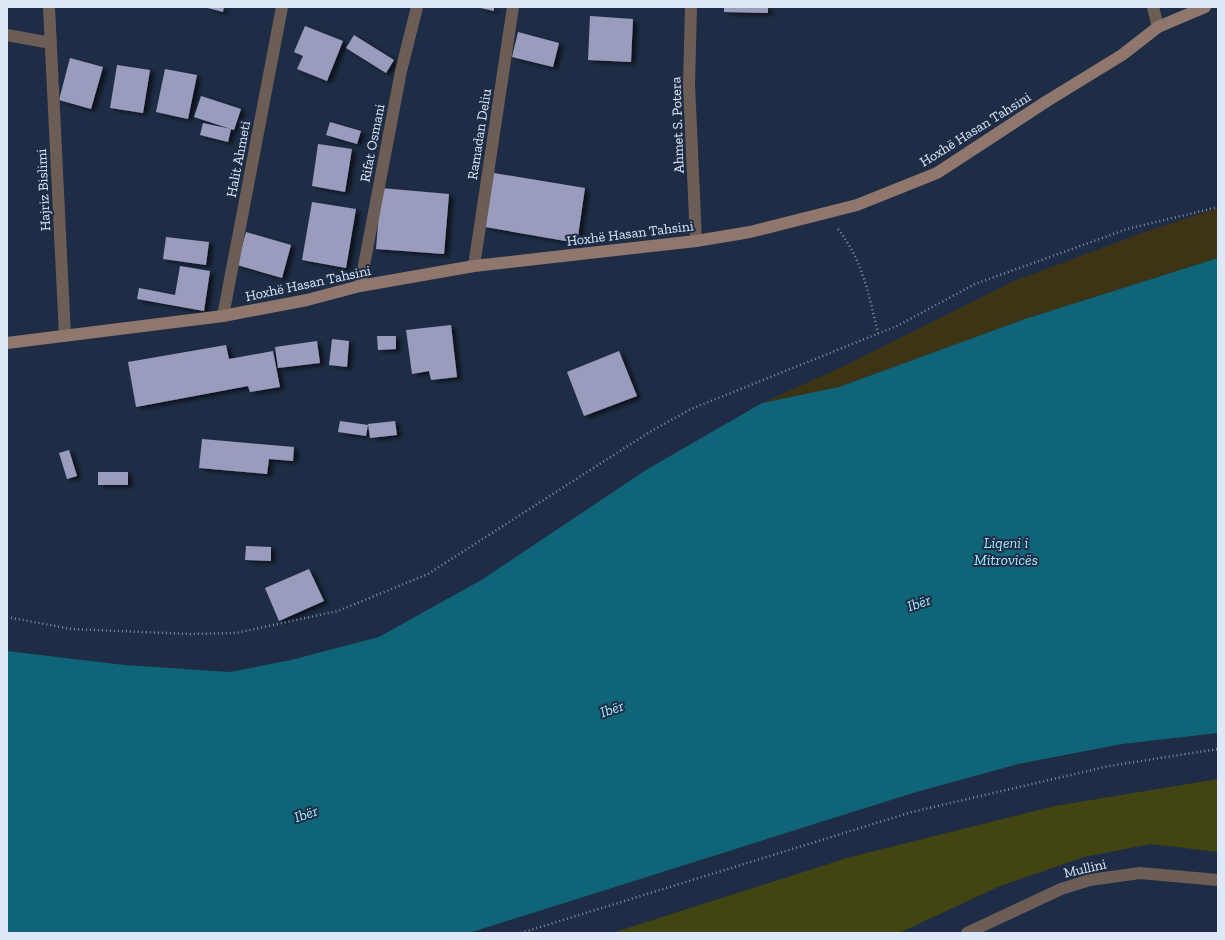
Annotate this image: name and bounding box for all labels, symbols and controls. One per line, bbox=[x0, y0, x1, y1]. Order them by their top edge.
street label: Ahmet S. Potera bbox=[667, 76, 688, 174]
street label: Ramadan Deliu bbox=[464, 87, 495, 181]
street label: Hoxhë Hasan Tahsini bbox=[917, 88, 1034, 171]
street label: Rifat Osmani bbox=[357, 102, 388, 184]
street label: Halit Ahmeti bbox=[223, 119, 254, 199]
street label: Hajriz Bislimi bbox=[33, 148, 54, 232]
street label: Hoxhë Hasan Tahsini bbox=[566, 217, 695, 250]
street label: Hoxhë Hasan Tahsini bbox=[244, 262, 372, 305]
water label: Liqeni i Mitrovicës bbox=[974, 534, 1038, 569]
water label: Ibër bbox=[905, 590, 934, 615]
water label: Ibër bbox=[598, 696, 627, 721]
water label: Ibër bbox=[292, 801, 321, 826]
street label: Mullini bbox=[1062, 855, 1108, 882]

